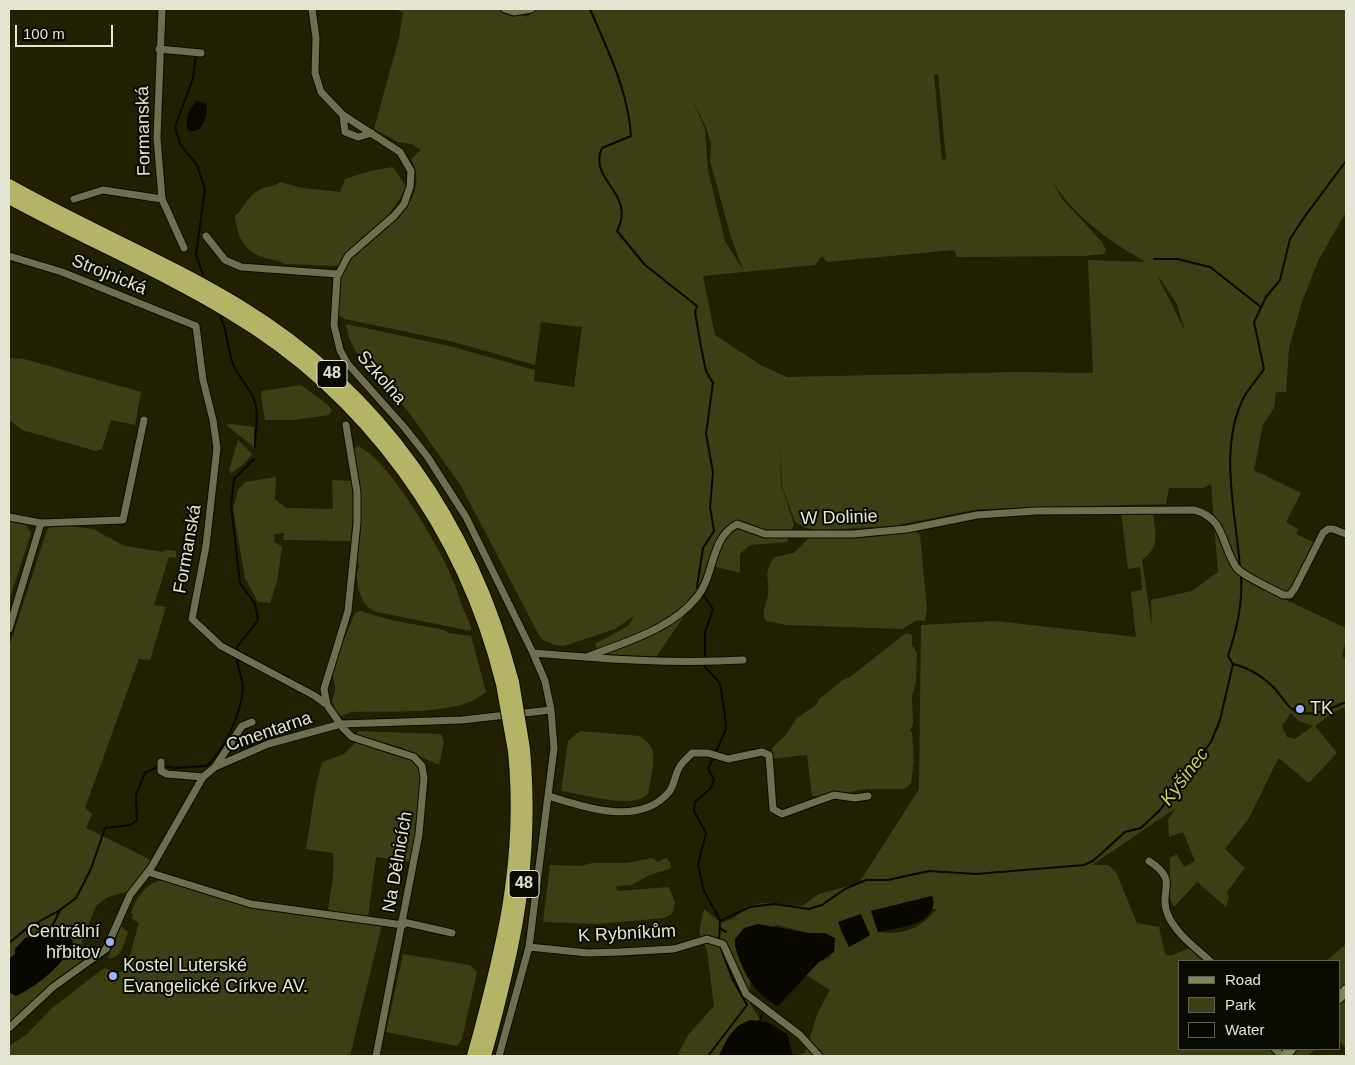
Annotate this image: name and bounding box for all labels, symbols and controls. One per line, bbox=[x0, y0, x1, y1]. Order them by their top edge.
scale bar bbox=[18, 15, 115, 47]
text: 100 m bbox=[23, 25, 65, 42]
street label: Formanská bbox=[132, 86, 156, 176]
street label: Strojnická bbox=[68, 250, 150, 300]
street label: Szkolna bbox=[352, 347, 410, 409]
road number: 48 bbox=[317, 360, 347, 388]
street label: Formanská bbox=[170, 503, 206, 595]
street label: W Dolinie bbox=[800, 506, 878, 530]
place label: TK bbox=[1310, 698, 1333, 720]
marker: TK bbox=[1294, 703, 1306, 715]
street label: Cmentarna bbox=[223, 707, 315, 757]
water label: Kyšinec bbox=[1156, 744, 1214, 810]
street label: Na Dělnicích bbox=[379, 810, 417, 914]
road number: 48 bbox=[509, 871, 539, 898]
place label: Centrální hřbitov bbox=[27, 921, 100, 964]
street label: K Rybníkům bbox=[577, 921, 677, 947]
marker: Centrální hřbitov bbox=[104, 936, 116, 948]
place label: Kostel Luterské Evangelické Církve AV. bbox=[123, 955, 308, 998]
legend bbox=[1178, 960, 1340, 1050]
marker: Kostel Luterské Evangelické Církve AV. bbox=[107, 970, 119, 982]
text: Road bbox=[1225, 971, 1261, 988]
text: Park bbox=[1225, 996, 1256, 1013]
text: Water bbox=[1225, 1021, 1264, 1038]

